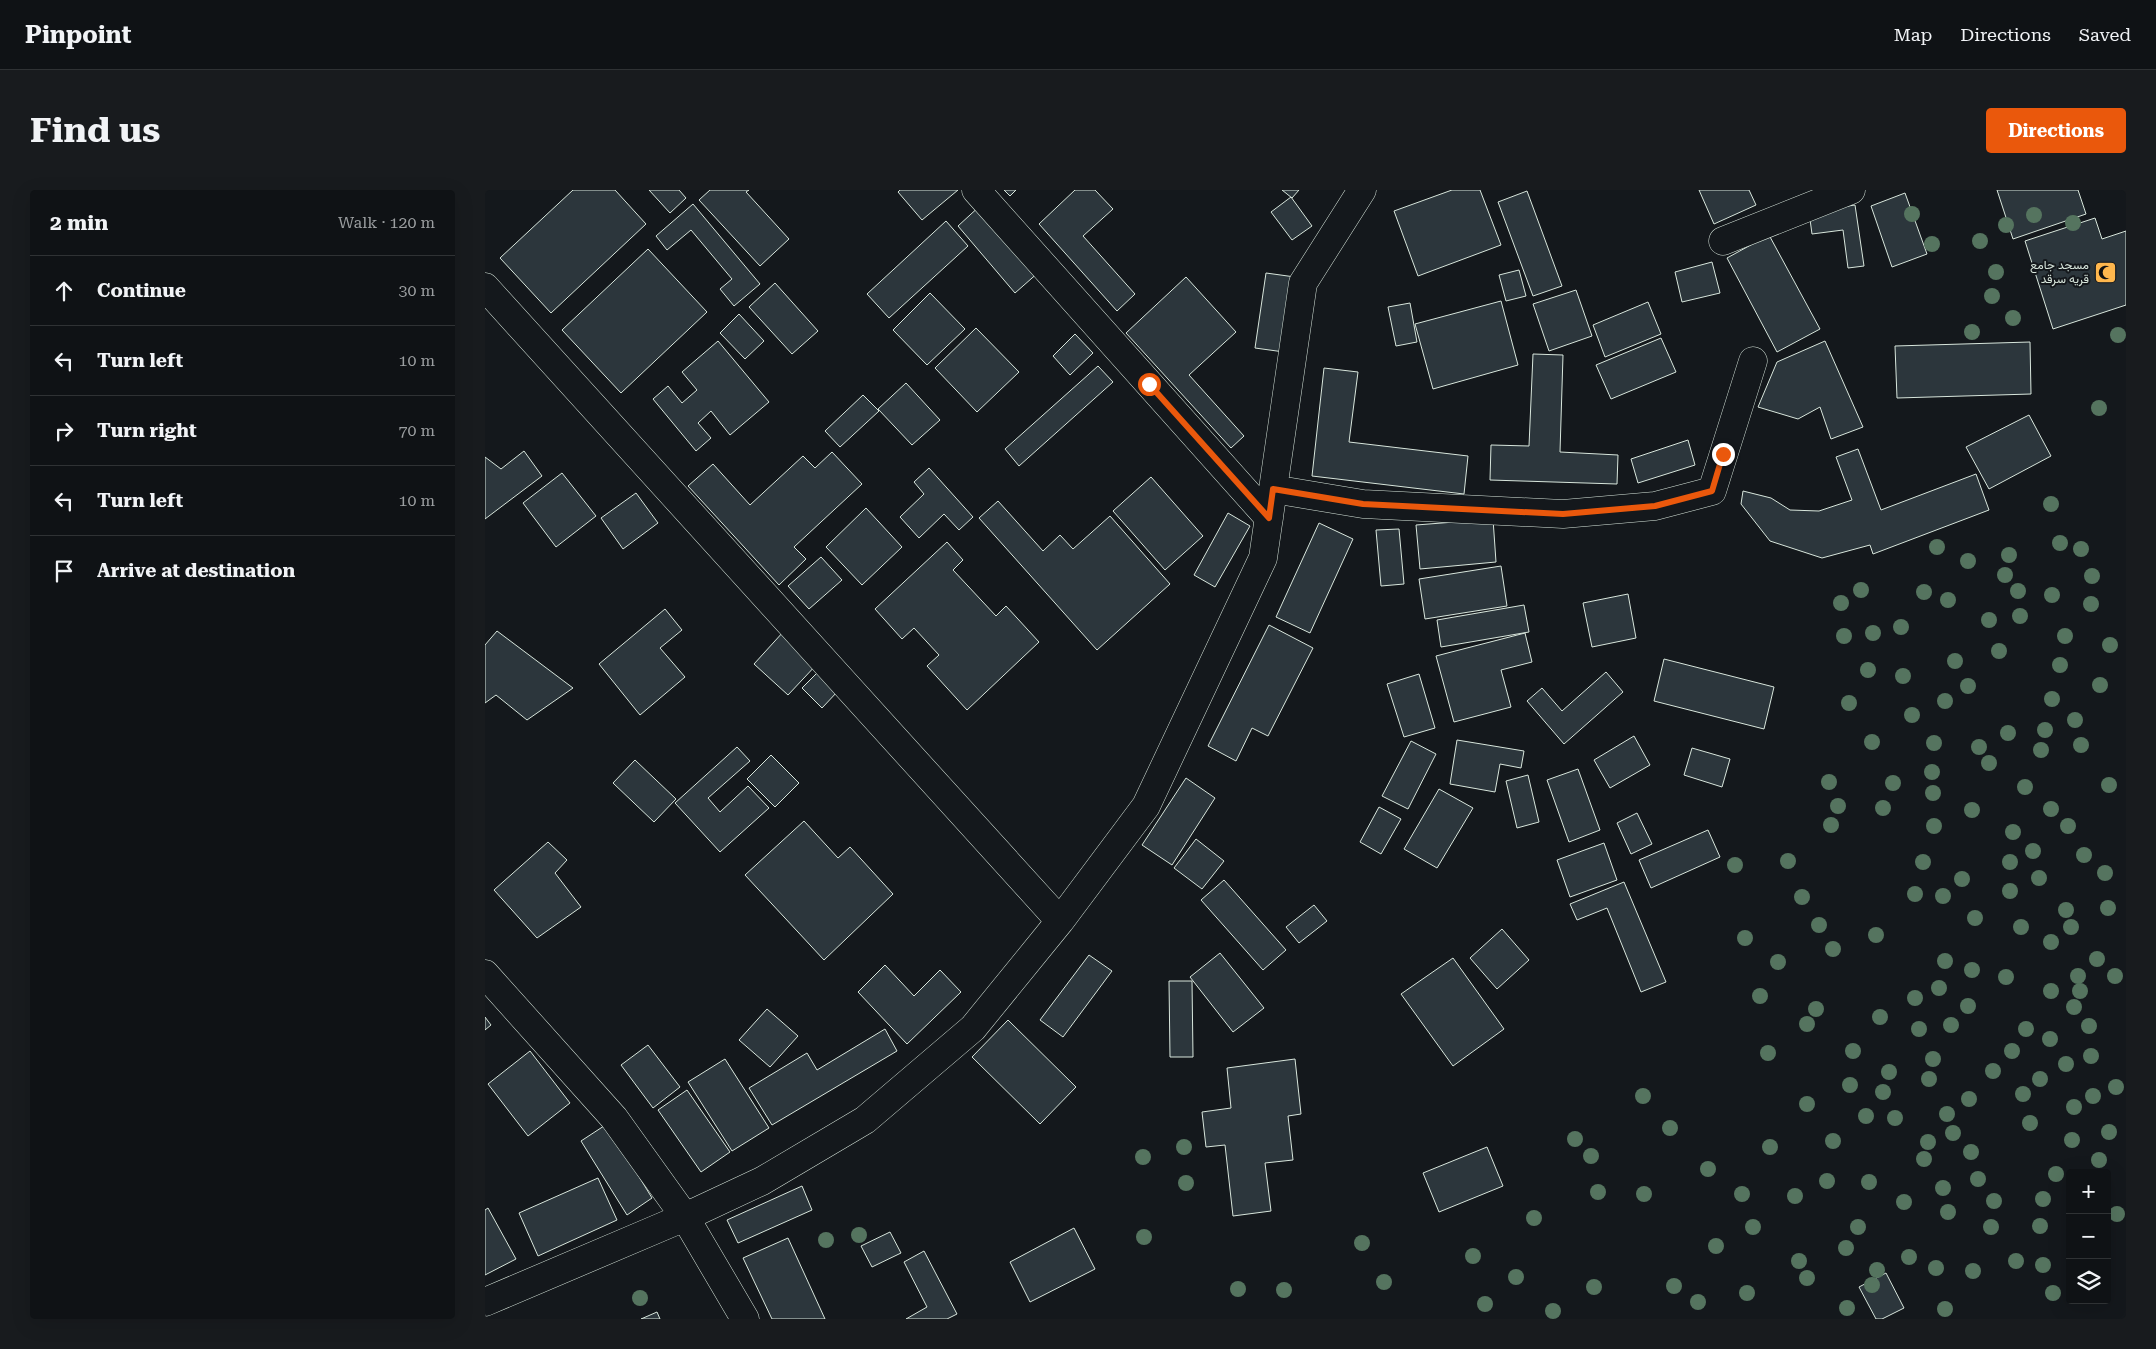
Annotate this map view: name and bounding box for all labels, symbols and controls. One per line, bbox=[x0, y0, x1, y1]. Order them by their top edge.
text: Pinpoint bbox=[25, 21, 131, 49]
text: Map bbox=[1894, 24, 1932, 45]
text: Directions bbox=[1960, 24, 2051, 45]
text: Saved bbox=[2079, 24, 2131, 45]
button: Directions bbox=[1986, 108, 2126, 153]
text: Find us bbox=[30, 110, 160, 151]
text: 2 min bbox=[50, 211, 108, 235]
text: Walk · 120 m bbox=[338, 213, 435, 232]
place label: مسجد جامع قریه سرقد bbox=[2030, 258, 2089, 287]
mosque icon: مسجد جامع قریه سرقد bbox=[2093, 260, 2117, 284]
icon: ahead bbox=[50, 277, 78, 305]
text: Continue bbox=[97, 279, 186, 302]
text: 30 m bbox=[398, 281, 435, 300]
icon: left bbox=[50, 347, 78, 375]
text: Turn left bbox=[97, 349, 183, 372]
text: 10 m bbox=[398, 351, 435, 370]
route start bbox=[1138, 373, 1161, 396]
icon: right bbox=[50, 417, 78, 445]
text: Turn right bbox=[97, 419, 197, 442]
text: 70 m bbox=[398, 421, 435, 440]
route end bbox=[1712, 443, 1735, 466]
icon: left bbox=[50, 487, 78, 515]
text: Turn left bbox=[97, 489, 183, 512]
text: 10 m bbox=[398, 491, 435, 510]
icon: arrive bbox=[50, 557, 78, 585]
text: Arrive at destination bbox=[97, 559, 295, 582]
map controls bbox=[2066, 1169, 2111, 1304]
button: + bbox=[2066, 1169, 2111, 1214]
button: − bbox=[2066, 1214, 2111, 1259]
button: layers bbox=[2066, 1259, 2111, 1304]

